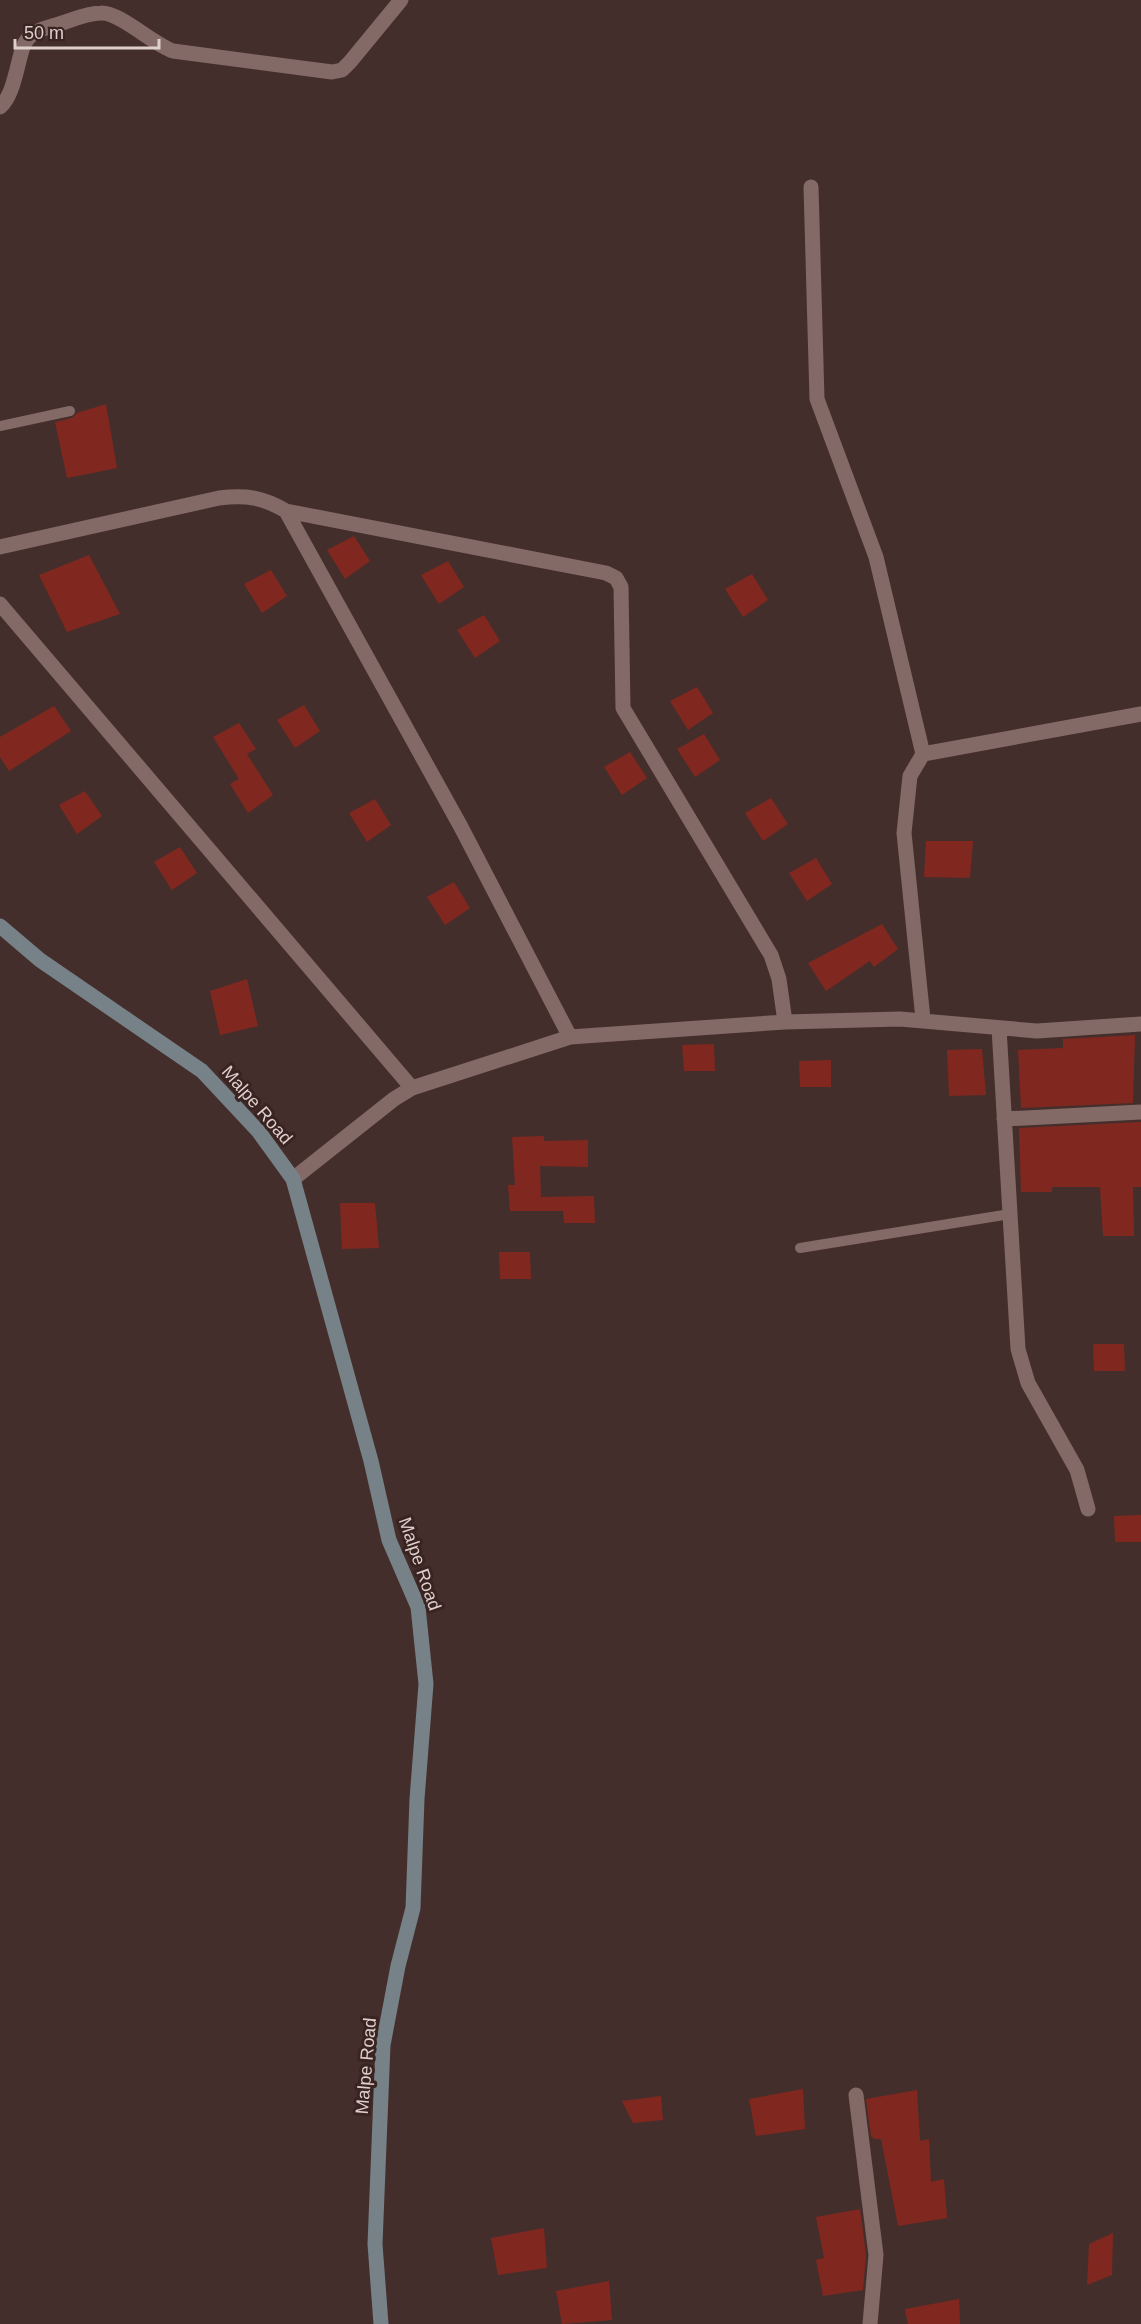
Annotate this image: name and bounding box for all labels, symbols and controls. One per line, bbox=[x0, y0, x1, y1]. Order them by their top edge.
scale bar bbox=[15, 12, 159, 50]
text: 50 m bbox=[24, 23, 64, 43]
street label: Malpe Road bbox=[218, 1062, 296, 1148]
street label: Malpe Road bbox=[395, 1515, 445, 1613]
street label: Malpe Road bbox=[352, 2017, 380, 2115]

